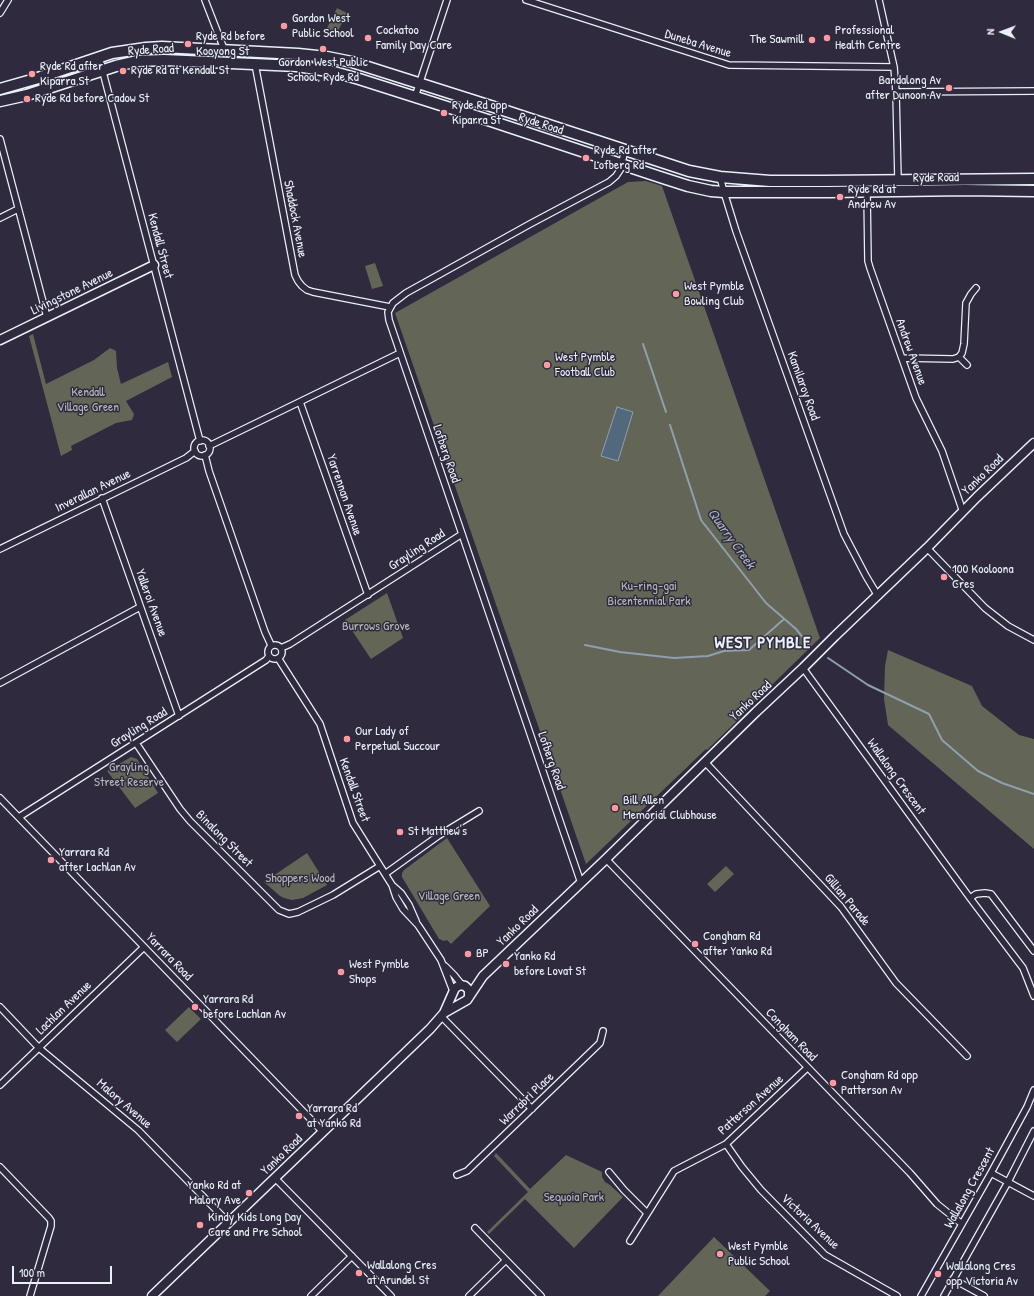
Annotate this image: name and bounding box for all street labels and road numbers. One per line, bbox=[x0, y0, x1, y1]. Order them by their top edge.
street label: Duneba Avenue bbox=[663, 26, 733, 62]
street label: Ryde Road bbox=[128, 41, 174, 59]
street label: Ryde Road bbox=[517, 109, 565, 139]
street label: Ryde Road bbox=[913, 170, 959, 186]
street label: Shaddock Avenue bbox=[280, 179, 310, 259]
street label: Kendall Street bbox=[144, 212, 176, 280]
street label: Livingstone Avenue bbox=[28, 265, 116, 319]
street label: Andrew Avenue bbox=[892, 317, 930, 387]
street label: Kamilaroy Road bbox=[783, 349, 823, 423]
street label: Lofberg Road bbox=[429, 423, 463, 485]
street label: Yanko Road bbox=[959, 451, 1007, 499]
street label: Yarrennan Avenue bbox=[323, 452, 365, 538]
street label: Inverallan Avenue bbox=[53, 466, 133, 516]
street label: Grayling Road bbox=[386, 526, 448, 574]
street label: Yalleroi Avenue bbox=[132, 567, 170, 639]
street label: Yanko Road bbox=[727, 678, 775, 724]
street label: Grayling Road bbox=[108, 704, 170, 752]
street label: Lofberg Road bbox=[534, 730, 568, 792]
street label: Wallalong Crescent bbox=[863, 736, 929, 818]
street label: Kendall Street bbox=[335, 756, 373, 824]
street label: Binalong Street bbox=[192, 807, 256, 871]
street label: Gillian Parade bbox=[821, 871, 873, 929]
street label: Yanko Road bbox=[494, 902, 542, 950]
street label: Yarrara Road bbox=[142, 930, 196, 984]
street label: Lachlan Avenue bbox=[33, 978, 95, 1038]
street label: Congham Road bbox=[762, 1005, 820, 1065]
street label: Warrabri Place bbox=[497, 1069, 557, 1129]
street label: Patterson Avenue bbox=[715, 1072, 787, 1138]
street label: Malory Avenue bbox=[93, 1076, 155, 1132]
street label: Yanko Road bbox=[258, 1131, 306, 1179]
street label: Wallalong Crescent bbox=[941, 1145, 999, 1231]
street label: Victoria Avenue bbox=[778, 1191, 842, 1253]

